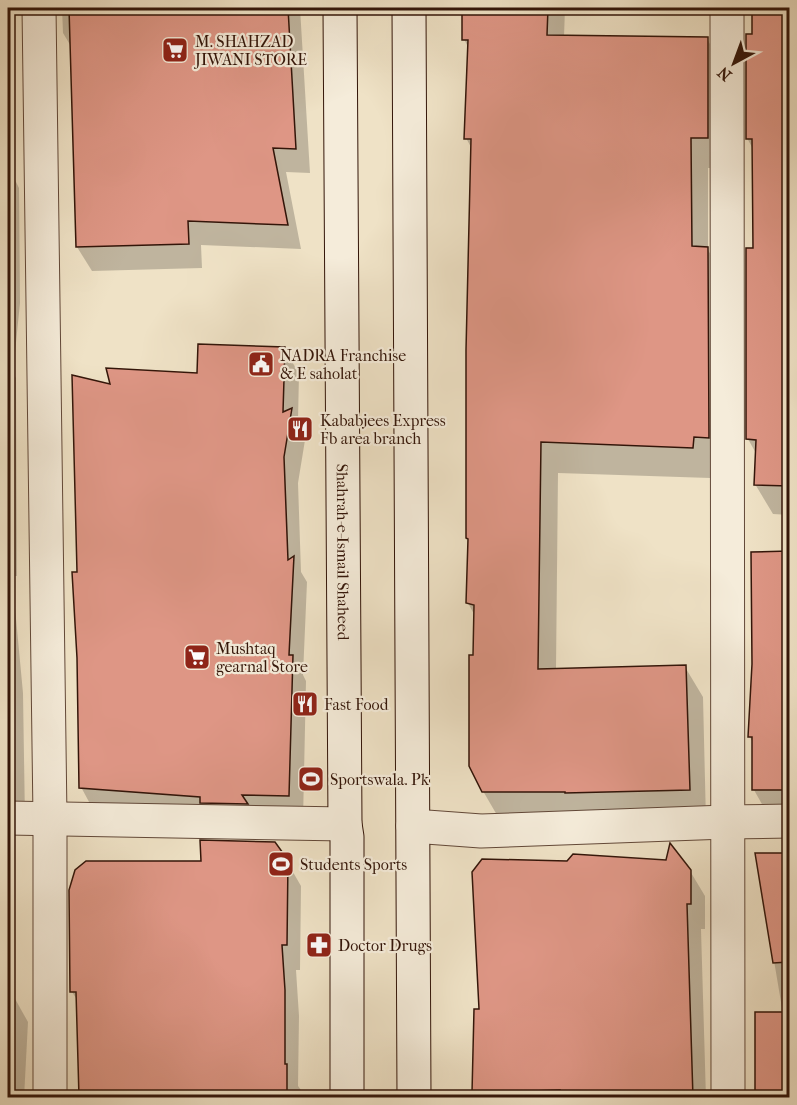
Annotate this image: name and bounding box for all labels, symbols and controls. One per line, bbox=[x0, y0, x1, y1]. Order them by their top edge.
place label: M. SHAHZAD JIWANI STORE bbox=[193, 32, 307, 69]
north arrow bbox=[704, 33, 764, 93]
supermarket icon: M. SHAHZAD JIWANI STORE bbox=[160, 35, 190, 65]
text: N bbox=[713, 62, 735, 85]
place label: NADRA Franchise & E saholat bbox=[280, 346, 406, 383]
public building icon: NADRA Franchise & E saholat bbox=[246, 349, 276, 379]
place label: Kababjees Express Fb area branch bbox=[320, 411, 446, 448]
restaurant icon: Kababjees Express Fb area branch bbox=[285, 414, 315, 444]
street label: Shahrah-e-Ismail Shaheed bbox=[333, 464, 353, 641]
place label: Mushtaq gearnal Store bbox=[216, 639, 308, 676]
supermarket icon: Mushtaq gearnal Store bbox=[182, 642, 212, 672]
restaurant icon: Fast Food bbox=[290, 689, 320, 719]
place label: Fast Food bbox=[324, 695, 389, 714]
sports icon: Sportswala. Pk bbox=[296, 764, 326, 794]
place label: Sportswala. Pk bbox=[330, 770, 430, 789]
sports icon: Students Sports bbox=[266, 849, 296, 879]
place label: Students Sports bbox=[300, 855, 407, 874]
pharmacy icon: Doctor Drugs bbox=[304, 930, 334, 960]
place label: Doctor Drugs bbox=[338, 936, 432, 955]

